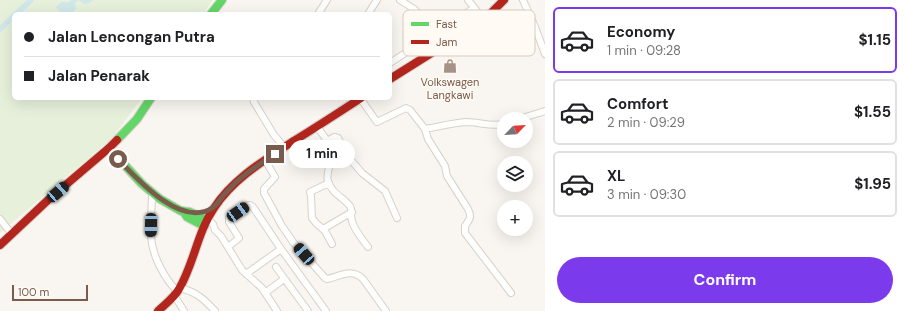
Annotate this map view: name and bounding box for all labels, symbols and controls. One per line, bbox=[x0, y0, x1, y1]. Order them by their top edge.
legend bbox=[403, 10, 535, 56]
text: Fast bbox=[436, 17, 457, 31]
icon: car bbox=[559, 22, 595, 58]
text: Economy bbox=[607, 22, 675, 42]
text: Jalan Lencongan Putra bbox=[48, 27, 215, 47]
text: $1.15 bbox=[858, 30, 891, 50]
text: Jam bbox=[436, 35, 457, 49]
text: 1 min · 09:28 bbox=[607, 42, 681, 59]
shop icon: Volkswagen Langkawi bbox=[442, 58, 458, 74]
text: Jalan Penarak bbox=[48, 66, 150, 86]
place label: Volkswagen Langkawi bbox=[421, 75, 479, 102]
icon: car bbox=[559, 94, 595, 130]
text: Comfort bbox=[607, 94, 668, 114]
text: $1.55 bbox=[854, 102, 891, 122]
north arrow bbox=[497, 112, 533, 148]
map controls bbox=[497, 112, 533, 236]
text: 2 min · 09:29 bbox=[607, 114, 685, 131]
callout: 1 min bbox=[289, 140, 355, 168]
route end bbox=[266, 145, 284, 163]
text: 1 min bbox=[306, 145, 338, 162]
route start bbox=[109, 150, 127, 168]
button: layers bbox=[497, 156, 533, 192]
icon: car bbox=[559, 166, 595, 202]
text: XL bbox=[607, 166, 625, 186]
text: $1.95 bbox=[854, 174, 891, 194]
car bbox=[45, 180, 71, 204]
text: 3 min · 09:30 bbox=[607, 186, 686, 203]
car bbox=[225, 200, 251, 224]
button: + bbox=[497, 200, 533, 236]
car bbox=[145, 213, 157, 237]
car bbox=[292, 241, 316, 267]
button: Confirm bbox=[557, 257, 893, 303]
scale bar bbox=[12, 283, 88, 302]
text: 100 m bbox=[18, 285, 49, 299]

